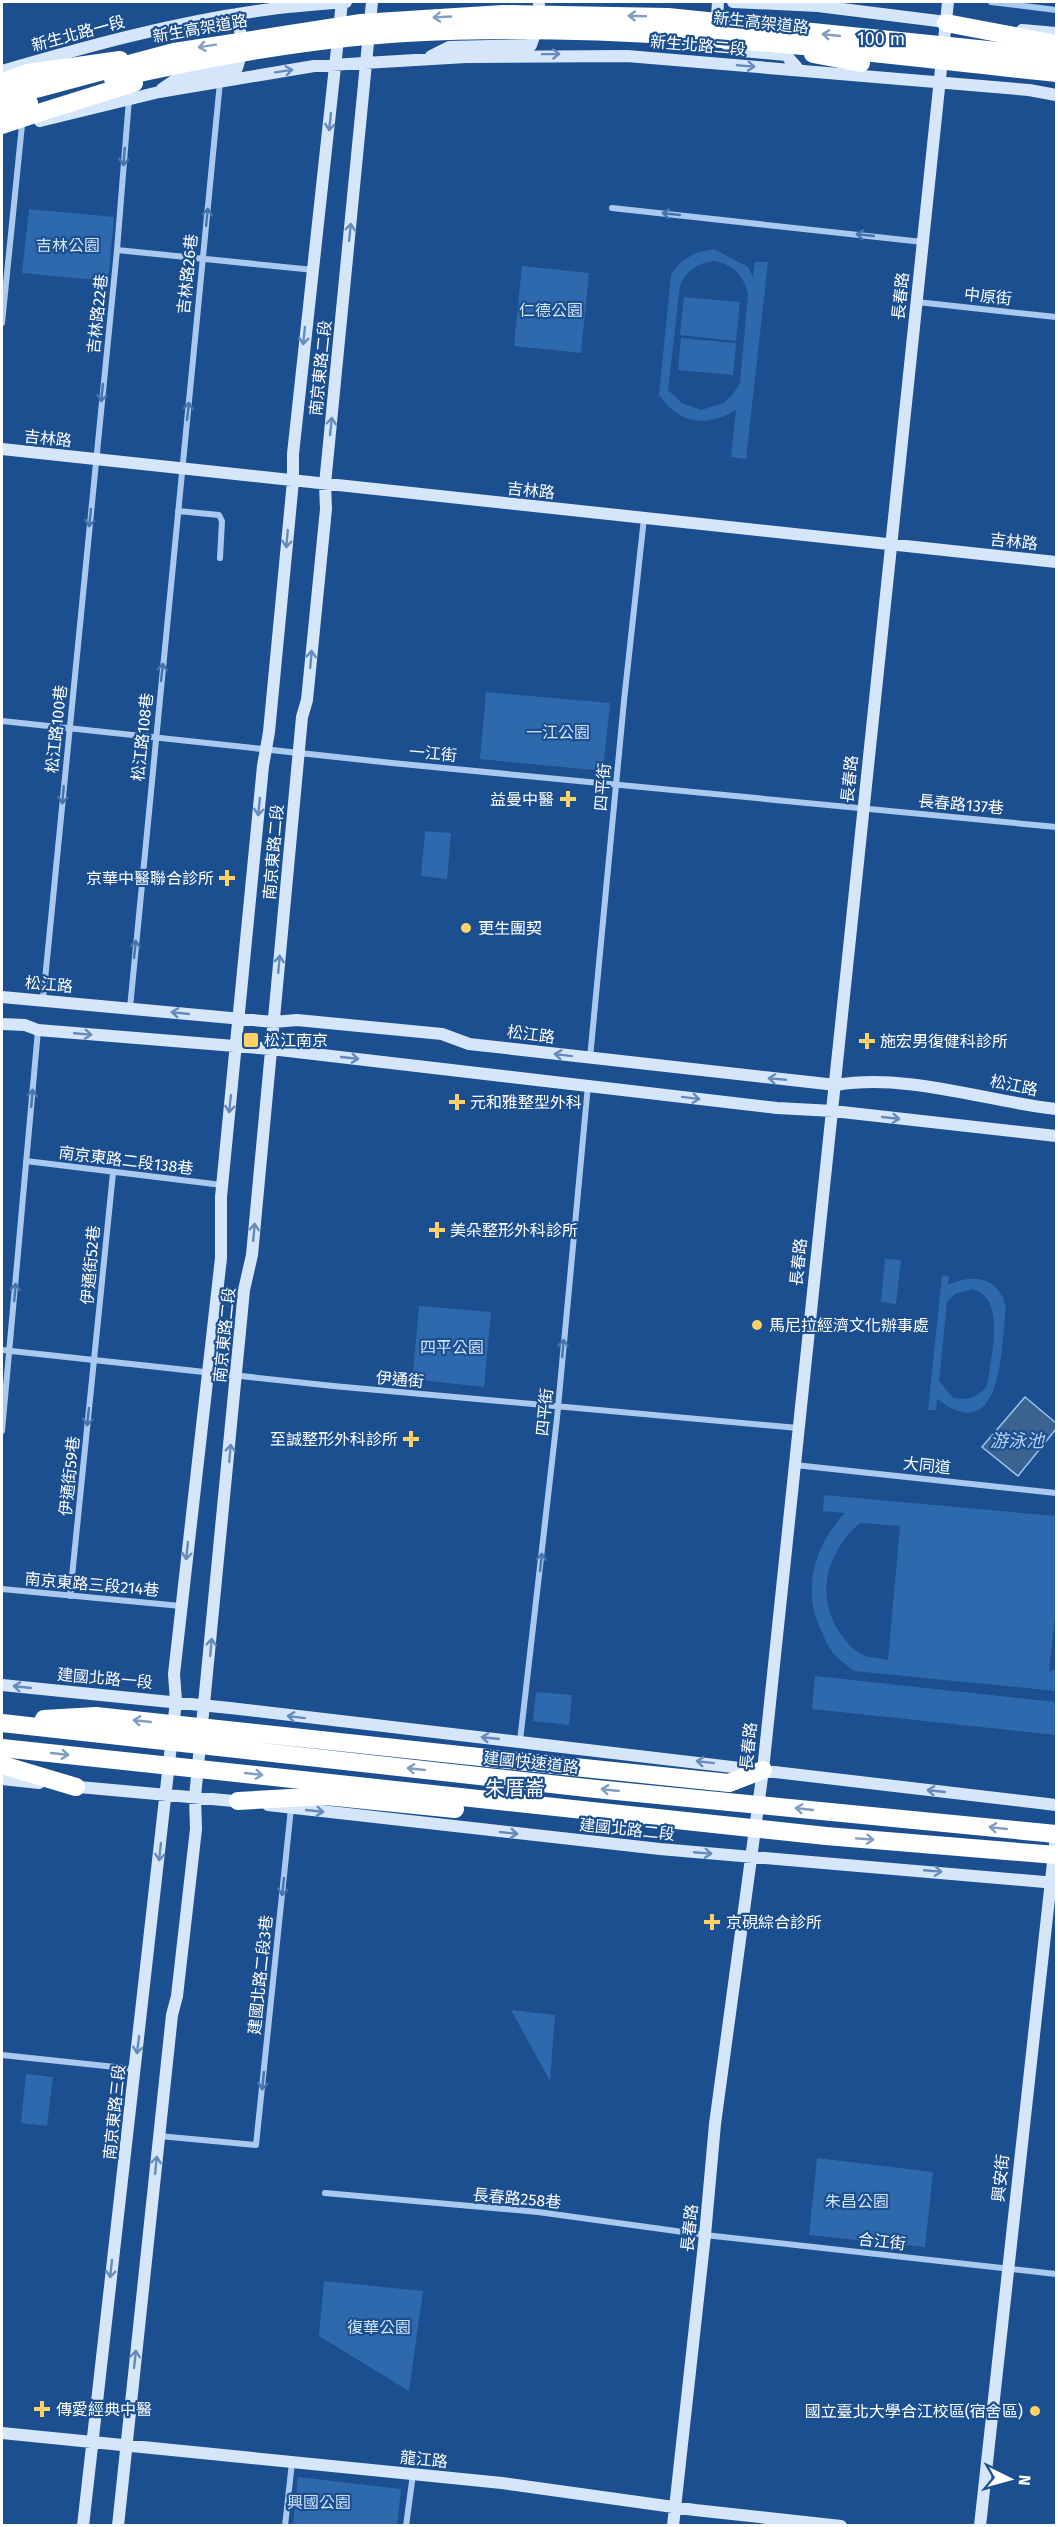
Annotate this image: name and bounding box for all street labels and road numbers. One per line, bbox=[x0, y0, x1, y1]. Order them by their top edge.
street label: 新生高架道路 bbox=[712, 8, 810, 37]
street label: 新生高架道路 bbox=[151, 11, 249, 46]
street label: 新生北路一段 bbox=[29, 12, 127, 55]
street label: 新生北路二段 bbox=[649, 32, 747, 59]
street label: 吉林路26巷 bbox=[174, 233, 201, 315]
street label: 長春路 bbox=[889, 271, 912, 321]
street label: 吉林路22巷 bbox=[84, 273, 111, 355]
street label: 中原街 bbox=[963, 285, 1013, 308]
street label: 南京東路二段 bbox=[306, 319, 335, 417]
street label: 吉林路 bbox=[23, 427, 73, 450]
street label: 吉林路 bbox=[506, 479, 556, 502]
street label: 吉林路 bbox=[989, 530, 1039, 553]
street label: 松江路100巷 bbox=[42, 684, 71, 774]
street label: 松江路108巷 bbox=[128, 692, 157, 782]
street label: 一江街 bbox=[408, 742, 458, 765]
street label: 長春路 bbox=[838, 754, 861, 804]
street label: 四平街 bbox=[591, 762, 614, 812]
street label: 長春路137巷 bbox=[917, 791, 1005, 818]
street label: 南京東路二段 bbox=[260, 803, 287, 901]
street label: 松江路 bbox=[24, 973, 74, 996]
street label: 松江路 bbox=[506, 1022, 556, 1047]
street label: 松江路 bbox=[989, 1072, 1039, 1099]
street label: 南京東路二段138巷 bbox=[57, 1143, 194, 1178]
street label: 伊通街52巷 bbox=[78, 1224, 103, 1306]
street label: 長春路 bbox=[787, 1237, 810, 1287]
street label: 南京東路二段 bbox=[210, 1286, 239, 1384]
street label: 伊通街 bbox=[375, 1368, 425, 1391]
street label: 四平街 bbox=[533, 1387, 556, 1437]
street label: 伊通街59巷 bbox=[56, 1435, 83, 1517]
street label: 大同道 bbox=[902, 1454, 952, 1477]
street label: 南京東路三段214巷 bbox=[24, 1569, 160, 1600]
street label: 建國北路一段 bbox=[56, 1665, 154, 1692]
street label: 長春路 bbox=[737, 1721, 760, 1771]
street label: 建國快速道路 bbox=[482, 1748, 580, 1777]
street label: 建國北路二段 bbox=[578, 1815, 676, 1844]
street label: 建國北路二段3巷 bbox=[245, 1914, 276, 2036]
street label: 南京東路三段 bbox=[100, 2063, 129, 2161]
street label: 興安街 bbox=[989, 2153, 1012, 2203]
street label: 長春路258巷 bbox=[472, 2185, 562, 2212]
street label: 長春路 bbox=[678, 2203, 701, 2253]
street label: 合江街 bbox=[857, 2230, 907, 2253]
street label: 龍江路 bbox=[399, 2448, 449, 2471]

